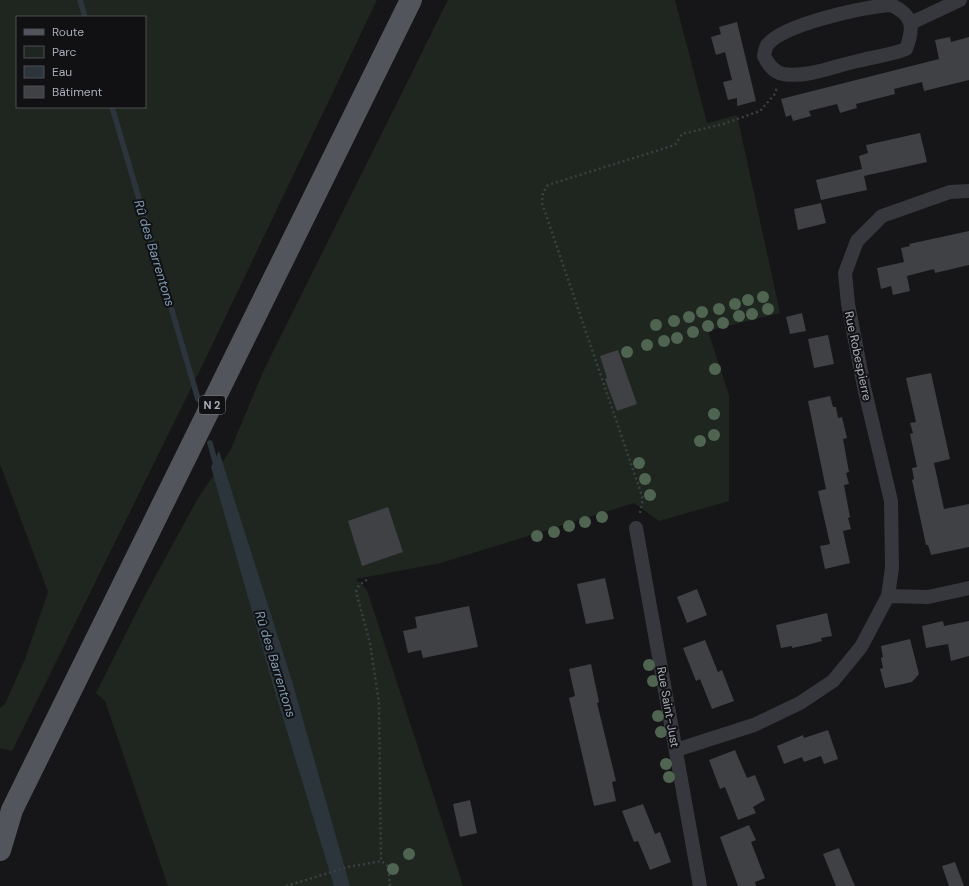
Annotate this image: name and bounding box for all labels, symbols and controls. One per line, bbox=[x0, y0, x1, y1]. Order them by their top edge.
legend bbox=[16, 16, 146, 108]
text: Route bbox=[52, 24, 84, 40]
text: Parc bbox=[52, 44, 76, 60]
text: Eau bbox=[52, 64, 72, 80]
text: Bâtiment bbox=[52, 84, 103, 100]
water label: Rû des Barrentons bbox=[130, 198, 179, 309]
street label: Rue Robespierre bbox=[841, 310, 875, 402]
road number: N 2 bbox=[199, 396, 225, 414]
water label: Rû des Barrentons bbox=[251, 609, 300, 720]
street label: Rue Saint-Just bbox=[653, 665, 683, 749]

